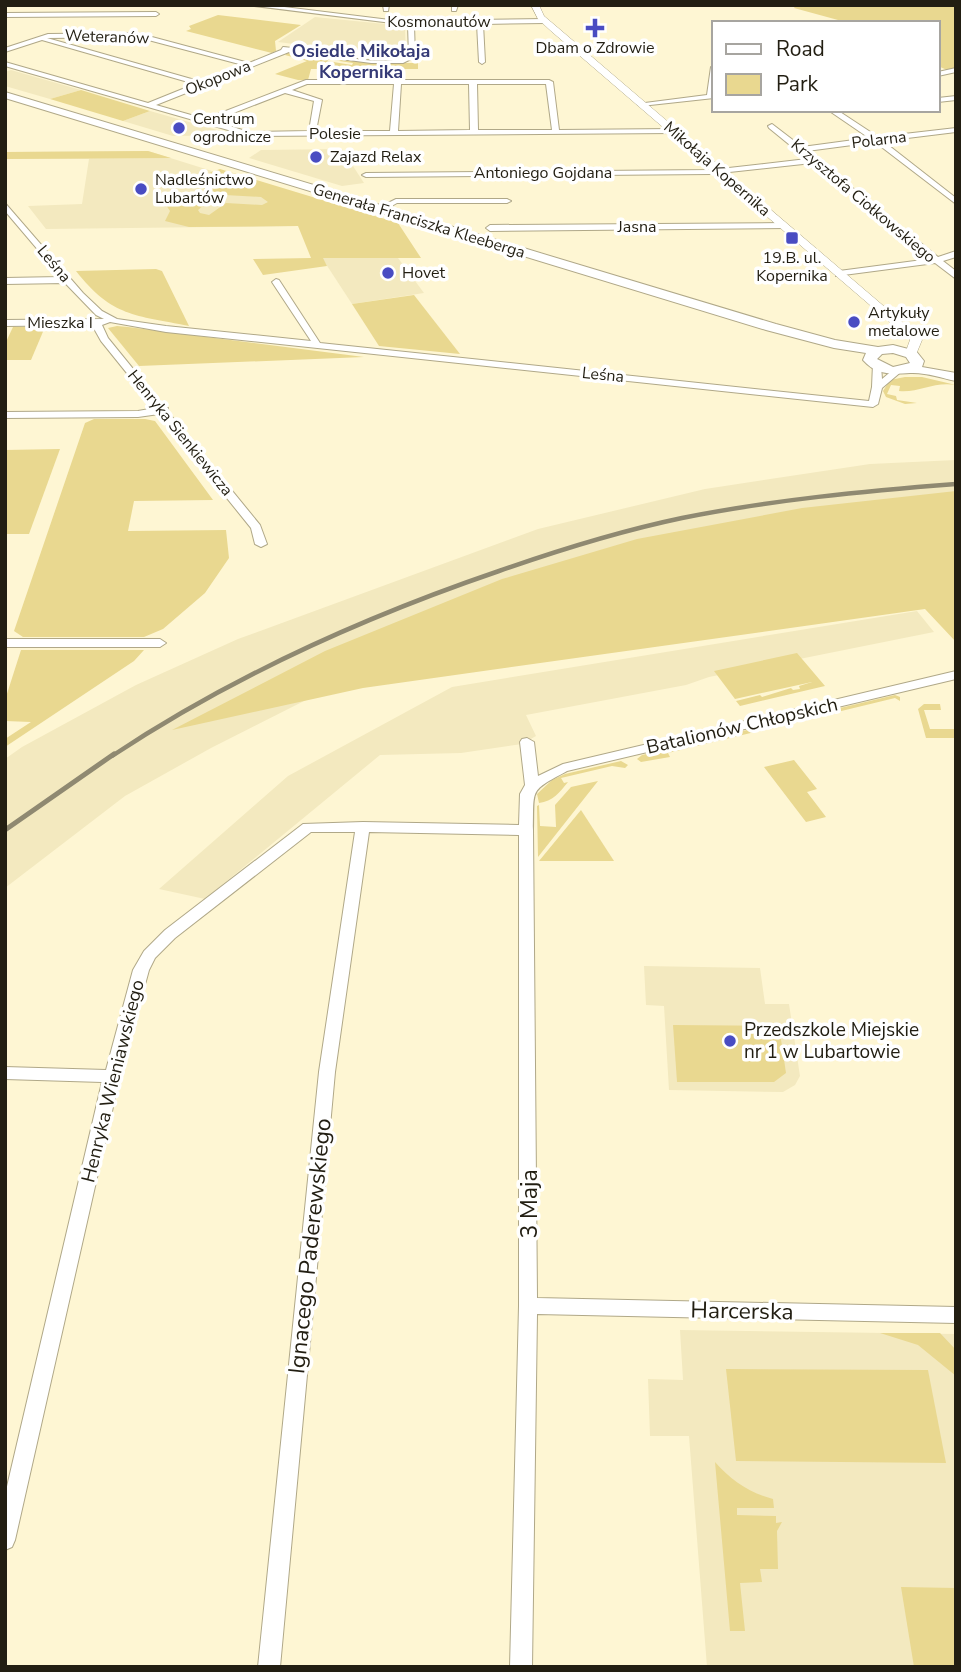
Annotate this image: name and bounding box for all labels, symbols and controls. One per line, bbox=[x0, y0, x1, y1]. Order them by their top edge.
street label: Kosmonautów bbox=[387, 11, 491, 33]
marker: Dbam o Zdrowie bbox=[587, 20, 603, 36]
legend bbox=[712, 21, 940, 112]
street label: Weteranów bbox=[64, 25, 150, 49]
text: Road bbox=[776, 35, 825, 63]
place label: Dbam o Zdrowie bbox=[535, 37, 655, 59]
district label: Osiedle Mikołaja Kopernika bbox=[292, 39, 430, 84]
street label: Okopowa bbox=[182, 55, 254, 101]
text: Park bbox=[776, 70, 818, 98]
place label: Centrum ogrodnicze bbox=[193, 108, 271, 148]
street label: Mikołaja Kopernika bbox=[659, 116, 775, 222]
marker: Centrum ogrodnicze bbox=[171, 120, 187, 136]
street label: Polesie bbox=[309, 123, 361, 145]
street label: Polarna bbox=[850, 126, 908, 154]
street label: Krzysztofa Ciołkowskiego bbox=[786, 134, 940, 268]
place label: Zajazd Relax bbox=[330, 146, 422, 168]
marker: Zajazd Relax bbox=[308, 149, 324, 165]
street label: Antoniego Gojdana bbox=[474, 162, 612, 184]
place label: Nadleśnictwo Lubartów bbox=[155, 169, 254, 209]
street label: Generała Franciszka Kleeberga bbox=[310, 178, 528, 264]
marker: Nadleśnictwo Lubartów bbox=[133, 181, 149, 197]
street label: Jasna bbox=[617, 216, 656, 238]
marker: 19.B. ul. Kopernika bbox=[784, 230, 800, 246]
street label: Leśna bbox=[32, 241, 76, 287]
place label: 19.B. ul. Kopernika bbox=[756, 247, 828, 287]
place label: Hovet bbox=[402, 262, 446, 284]
marker: Hovet bbox=[380, 265, 396, 281]
place label: Artykuły metalowe bbox=[868, 302, 940, 342]
street label: Mieszka I bbox=[27, 312, 93, 334]
marker: Artykuły metalowe bbox=[846, 314, 862, 330]
street label: Leśna bbox=[581, 362, 625, 388]
street label: Henryka Sienkiewicza bbox=[122, 365, 238, 501]
street label: Batalionów Chłopskich bbox=[644, 691, 840, 761]
street label: Henryka Wieniawskiego bbox=[75, 977, 151, 1185]
place label: Przedszkole Miejskie nr 1 w Lubartowie bbox=[744, 1017, 919, 1065]
marker: Przedszkole Miejskie nr 1 w Lubartowie bbox=[722, 1033, 738, 1049]
street label: Ignacego Paderewskiego bbox=[281, 1117, 339, 1375]
street label: 3 Maja bbox=[514, 1169, 545, 1239]
street label: Harcerska bbox=[690, 1295, 794, 1327]

